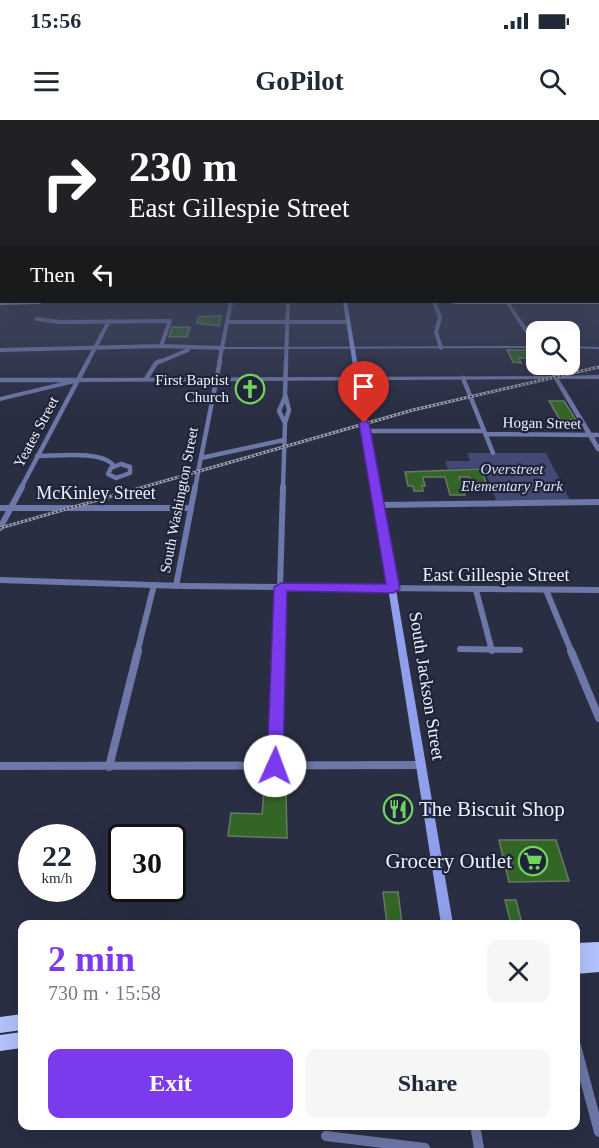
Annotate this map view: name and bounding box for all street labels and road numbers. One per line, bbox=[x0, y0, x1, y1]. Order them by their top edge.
street label: Yeates Street bbox=[11, 393, 62, 470]
street label: Hogan Street bbox=[502, 414, 582, 432]
street label: South Washington Street bbox=[157, 425, 201, 574]
street label: McKinley Street bbox=[36, 483, 156, 503]
street label: East Gillespie Street bbox=[423, 565, 569, 585]
street label: South Jackson Street bbox=[405, 610, 449, 762]

